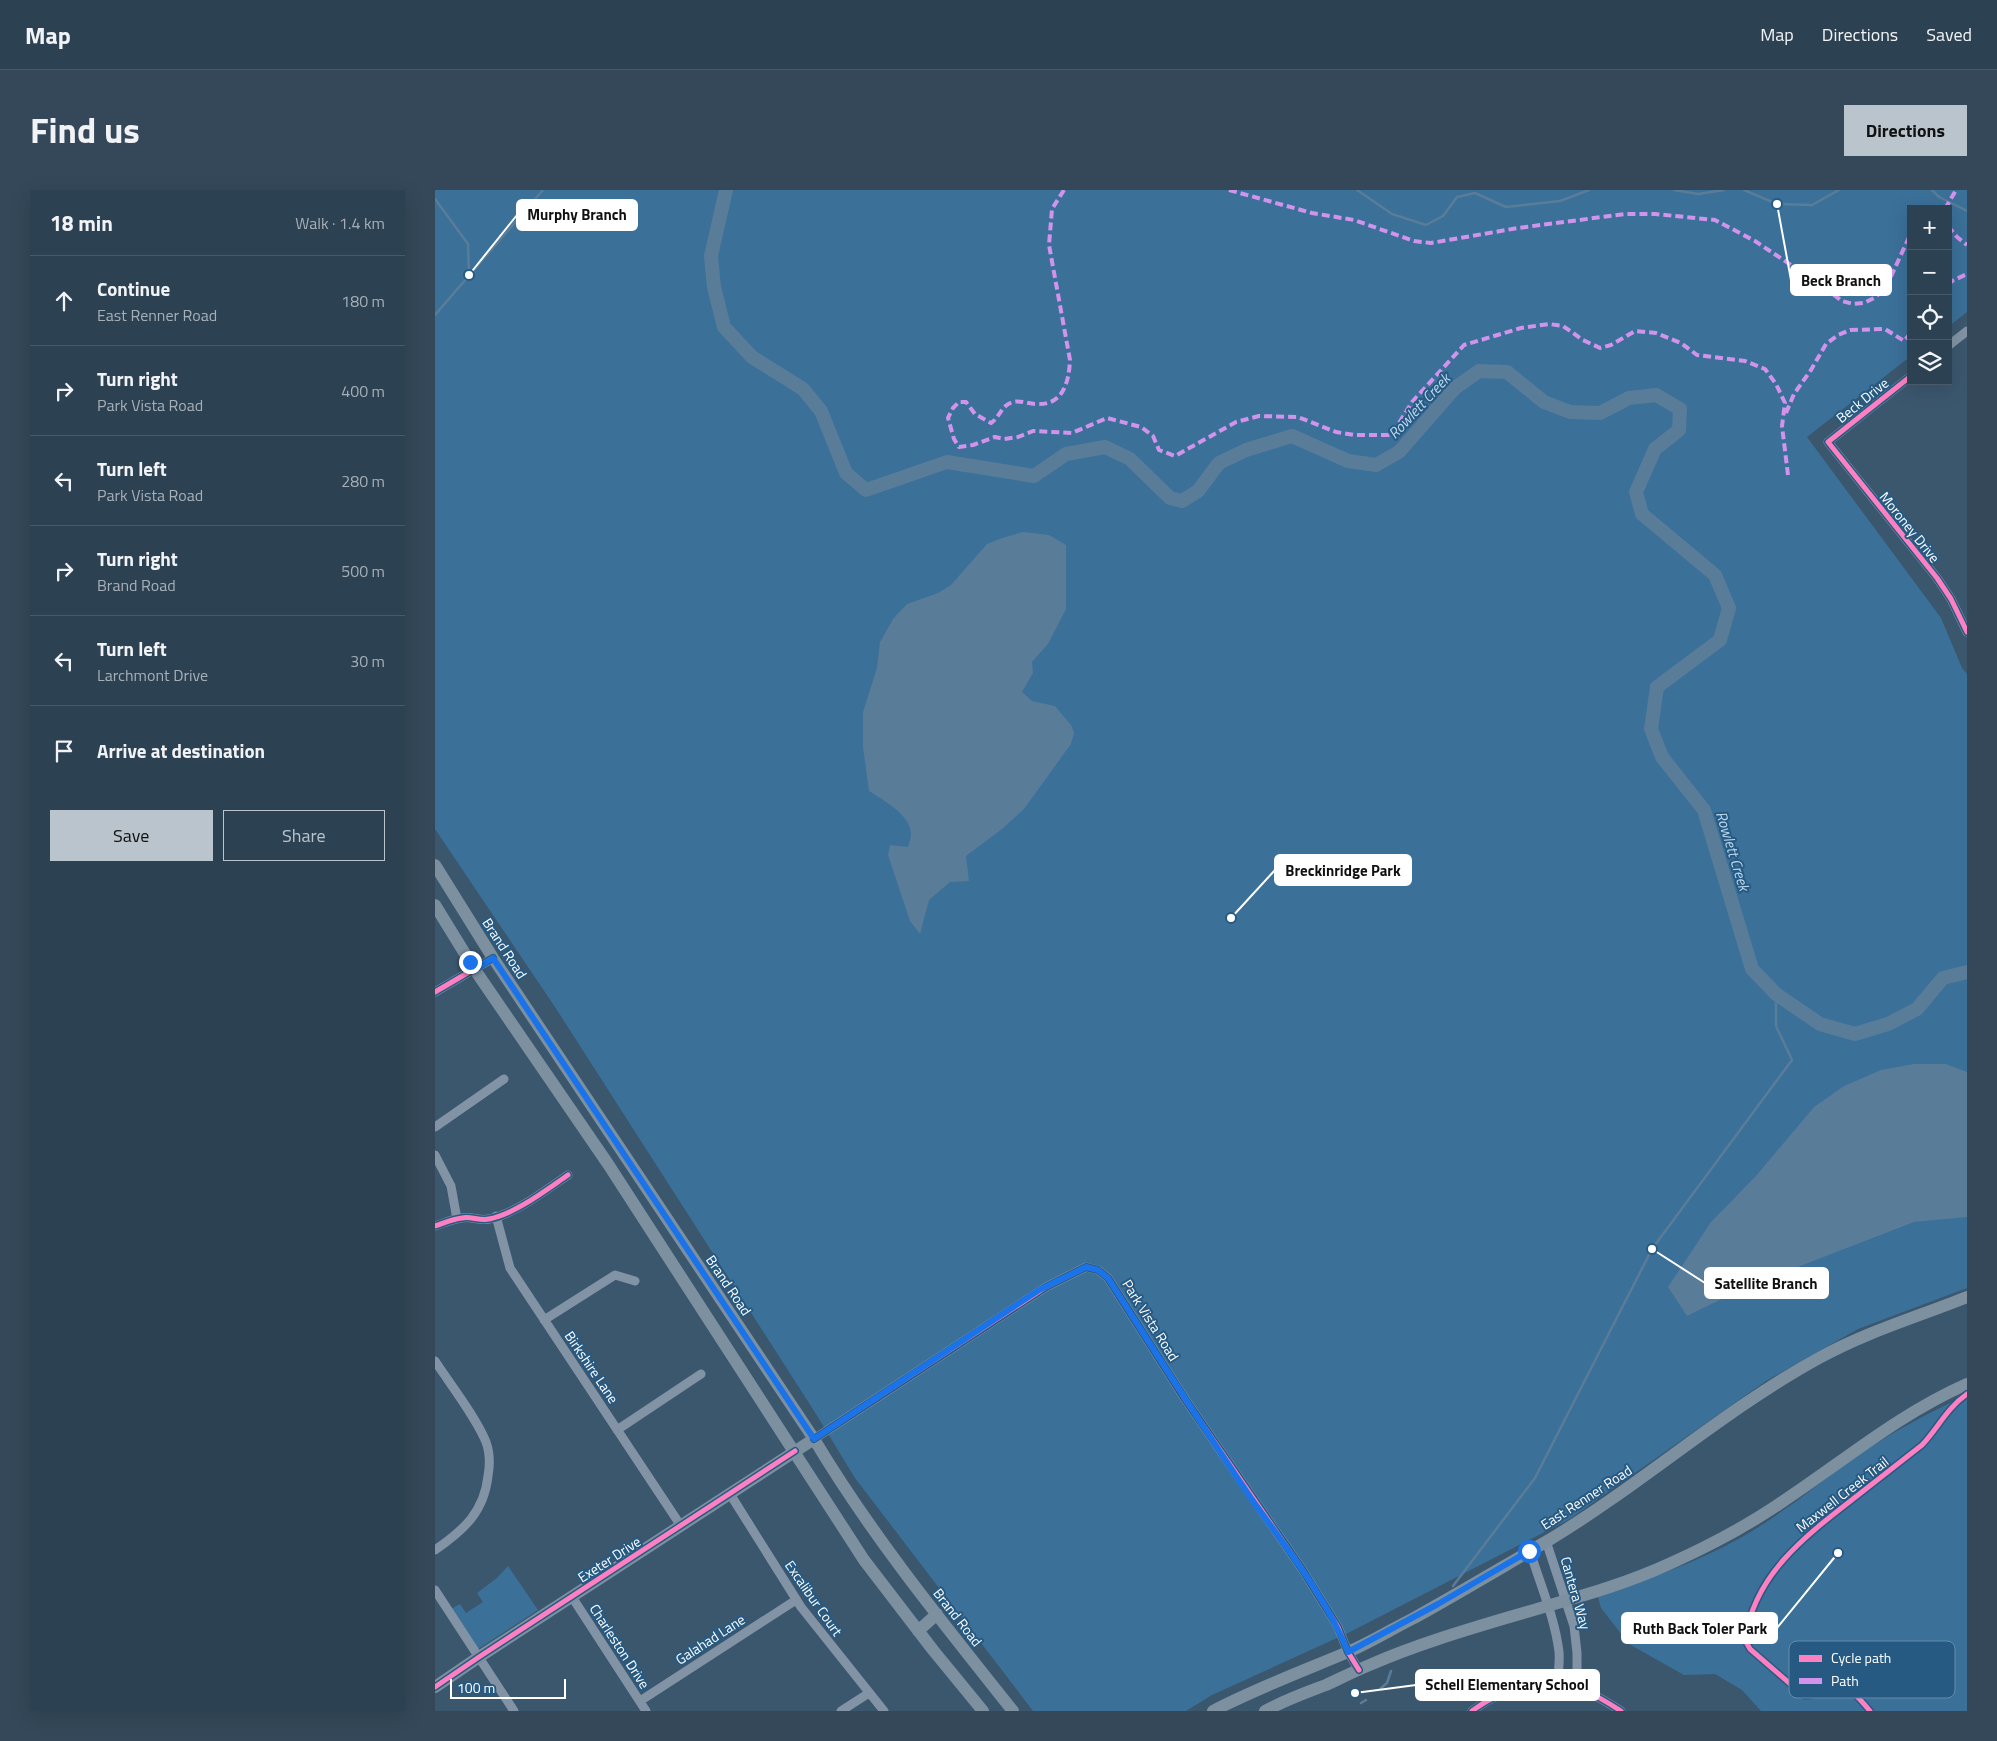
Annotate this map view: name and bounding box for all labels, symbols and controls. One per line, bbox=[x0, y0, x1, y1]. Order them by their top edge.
text: Map bbox=[25, 17, 71, 53]
text: Map bbox=[1760, 21, 1794, 48]
text: Directions bbox=[1822, 21, 1898, 48]
text: Saved bbox=[1926, 21, 1972, 48]
text: Find us bbox=[30, 103, 140, 157]
button: Directions bbox=[1844, 105, 1967, 156]
callout: Murphy Branch bbox=[517, 200, 637, 230]
text: Murphy Branch bbox=[527, 203, 627, 226]
map controls bbox=[1907, 205, 1952, 385]
button: + bbox=[1907, 205, 1952, 250]
text: 18 min bbox=[50, 207, 113, 239]
text: Walk · 1.4 km bbox=[295, 211, 385, 235]
button: − bbox=[1907, 250, 1952, 295]
callout: Beck Branch bbox=[1791, 265, 1891, 295]
text: Beck Branch bbox=[1801, 269, 1881, 292]
text: Continue bbox=[97, 274, 170, 303]
icon: ahead bbox=[50, 287, 78, 315]
text: 180 m bbox=[341, 289, 385, 313]
button: locate bbox=[1907, 295, 1952, 340]
text: East Renner Road bbox=[97, 303, 217, 327]
button: layers bbox=[1907, 340, 1952, 385]
text: Turn right bbox=[97, 364, 178, 393]
water label: Rowlett Creek bbox=[1383, 366, 1457, 444]
street label: Beck Drive bbox=[1831, 372, 1893, 428]
icon: right bbox=[50, 377, 78, 405]
text: 400 m bbox=[341, 379, 385, 403]
text: Park Vista Road bbox=[97, 393, 203, 417]
text: Turn left bbox=[97, 454, 167, 483]
icon: left bbox=[50, 467, 78, 495]
text: 280 m bbox=[341, 469, 385, 493]
text: Park Vista Road bbox=[97, 483, 203, 507]
street label: Moroney Drive bbox=[1875, 487, 1945, 567]
text: Turn right bbox=[97, 544, 178, 573]
icon: right bbox=[50, 557, 78, 585]
text: 500 m bbox=[341, 559, 385, 583]
text: Brand Road bbox=[97, 573, 176, 597]
text: Turn left bbox=[97, 634, 167, 663]
icon: left bbox=[50, 647, 78, 675]
text: 30 m bbox=[350, 649, 385, 673]
text: Larchmont Drive bbox=[97, 663, 208, 687]
text: Arrive at destination bbox=[97, 736, 265, 765]
icon: arrive bbox=[50, 737, 78, 765]
water label: Rowlett Creek bbox=[1710, 808, 1757, 896]
button: Save bbox=[50, 810, 213, 861]
button: Share bbox=[223, 810, 385, 861]
callout: Breckinridge Park bbox=[1275, 855, 1411, 885]
text: Breckinridge Park bbox=[1285, 859, 1401, 882]
street label: Brand Road bbox=[477, 913, 533, 983]
route end bbox=[459, 951, 482, 974]
street label: Brand Road bbox=[701, 1251, 757, 1319]
callout: Satellite Branch bbox=[1705, 1268, 1828, 1298]
text: Satellite Branch bbox=[1715, 1272, 1817, 1295]
street label: Park Vista Road bbox=[1117, 1275, 1185, 1365]
street label: Birkshire Lane bbox=[560, 1327, 624, 1407]
street label: Maxwell Creek Trail bbox=[1791, 1451, 1893, 1537]
street label: East Renner Road bbox=[1536, 1460, 1636, 1534]
street label: Exeter Drive bbox=[573, 1531, 645, 1587]
route start bbox=[1518, 1540, 1541, 1563]
street label: Cantera Way bbox=[1556, 1554, 1596, 1632]
street label: Excalibur Court bbox=[780, 1556, 848, 1640]
street label: Brand Road bbox=[929, 1583, 987, 1651]
street label: Charleston Drive bbox=[585, 1599, 655, 1693]
street label: Galahad Lane bbox=[671, 1609, 749, 1669]
callout: Ruth Back Toler Park bbox=[1622, 1613, 1777, 1643]
text: Ruth Back Toler Park bbox=[1633, 1617, 1767, 1640]
legend bbox=[1789, 1641, 1955, 1698]
text: Cycle path bbox=[1831, 1647, 1891, 1668]
callout: Schell Elementary School bbox=[1416, 1670, 1599, 1700]
text: Path bbox=[1831, 1670, 1859, 1691]
text: Schell Elementary School bbox=[1425, 1673, 1589, 1696]
scale bar bbox=[450, 1676, 566, 1699]
text: 100 m bbox=[457, 1677, 495, 1698]

